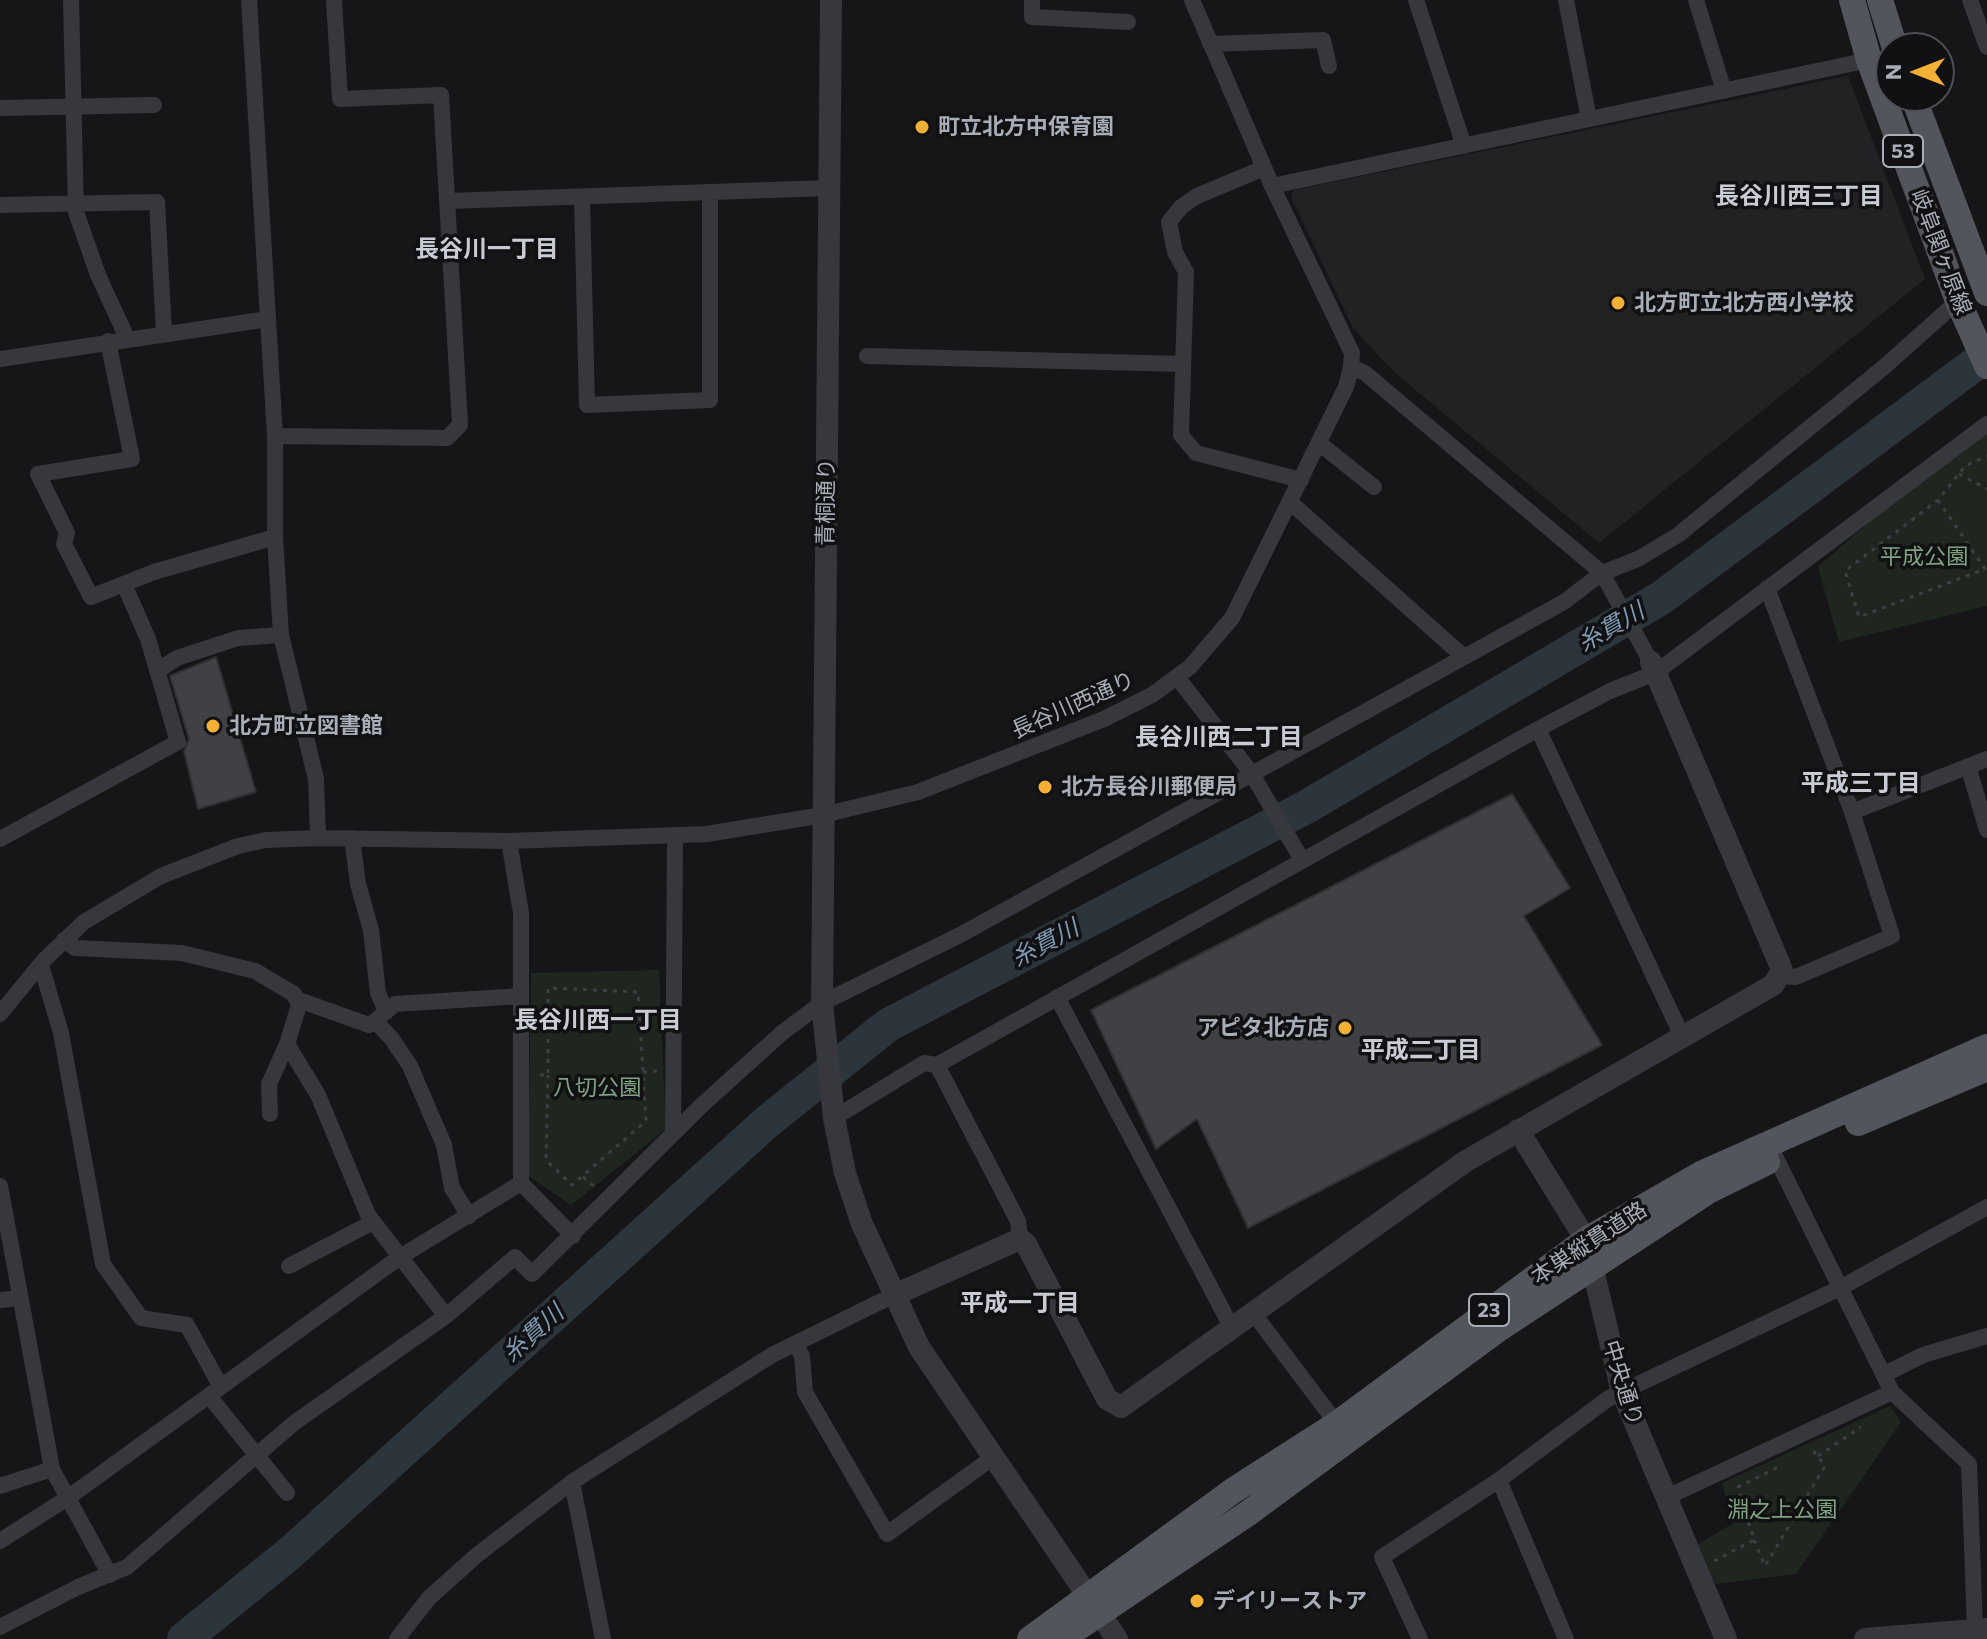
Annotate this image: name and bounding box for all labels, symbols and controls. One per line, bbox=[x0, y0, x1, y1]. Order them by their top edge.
north arrow bbox=[1875, 32, 1955, 112]
text: N bbox=[1879, 64, 1906, 80]
place label: 町立北方中保育園 bbox=[938, 114, 1114, 140]
marker: 町立北方中保育園 bbox=[913, 118, 931, 136]
road number: 53 bbox=[1883, 135, 1923, 167]
district label: 長谷川西三丁目 bbox=[1715, 182, 1883, 210]
street label: 岐阜関ヶ原線 bbox=[1905, 186, 1977, 318]
district label: 長谷川一丁目 bbox=[415, 235, 559, 263]
place label: 北方町立北方西小学校 bbox=[1634, 290, 1854, 316]
marker: 北方町立北方西小学校 bbox=[1609, 294, 1627, 312]
street label: 青桐通り bbox=[812, 458, 840, 546]
park label: 平成公園 bbox=[1880, 544, 1968, 570]
water label: 糸貫川 bbox=[1573, 597, 1649, 657]
street label: 長谷川西通り bbox=[1007, 666, 1139, 744]
place label: 北方町立図書館 bbox=[229, 713, 383, 739]
marker: 北方町立図書館 bbox=[204, 717, 222, 735]
district label: 長谷川西二丁目 bbox=[1135, 723, 1303, 751]
district label: 平成三丁目 bbox=[1801, 769, 1921, 797]
place label: 北方長谷川郵便局 bbox=[1061, 774, 1237, 800]
marker: 北方長谷川郵便局 bbox=[1036, 778, 1054, 796]
water label: 糸貫川 bbox=[1006, 913, 1084, 973]
district label: 長谷川西一丁目 bbox=[514, 1006, 682, 1034]
place label: アピタ北方店 bbox=[1197, 1015, 1329, 1041]
marker: アピタ北方店 bbox=[1336, 1019, 1354, 1037]
district label: 平成二丁目 bbox=[1361, 1036, 1481, 1064]
park label: 八切公園 bbox=[553, 1075, 641, 1101]
street label: 本巣縦貫道路 bbox=[1526, 1196, 1652, 1290]
district label: 平成一丁目 bbox=[960, 1289, 1080, 1317]
road number: 23 bbox=[1469, 1294, 1509, 1326]
water label: 糸貫川 bbox=[497, 1298, 569, 1368]
street label: 中央通り bbox=[1598, 1337, 1648, 1429]
park label: 淵之上公園 bbox=[1727, 1497, 1837, 1523]
place label: デイリーストア bbox=[1213, 1588, 1367, 1614]
marker: デイリーストア bbox=[1188, 1592, 1206, 1610]

